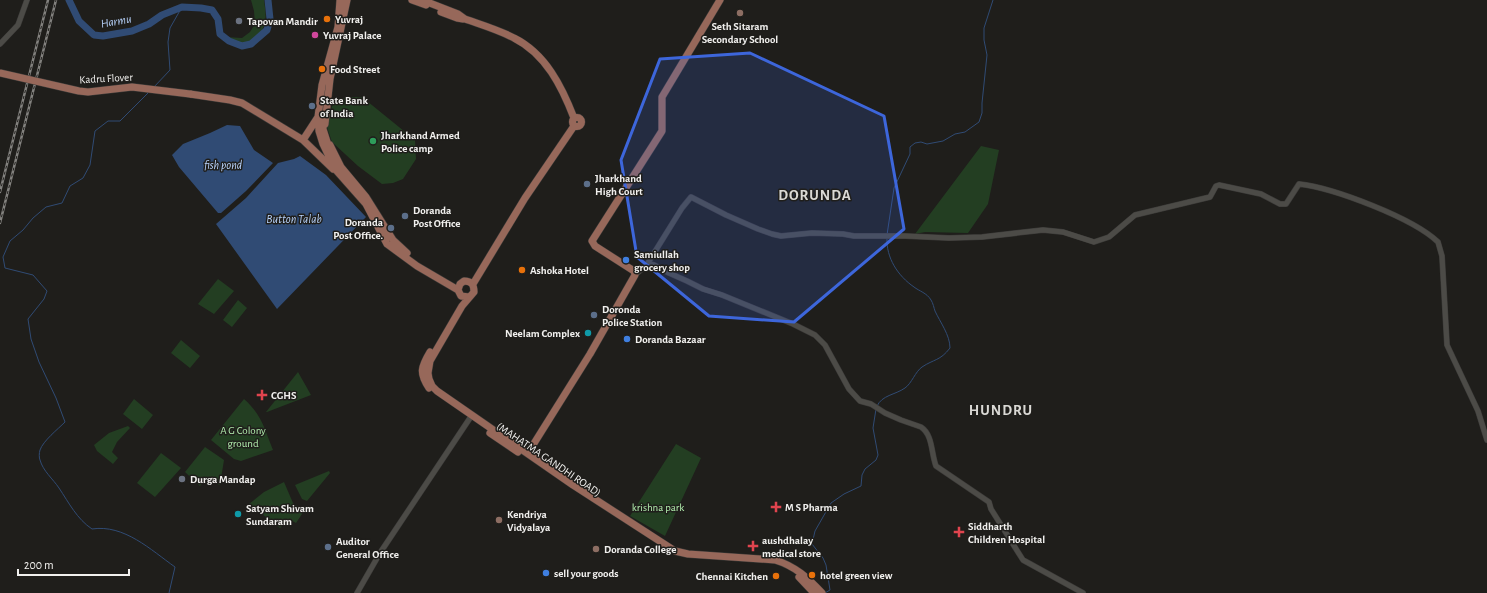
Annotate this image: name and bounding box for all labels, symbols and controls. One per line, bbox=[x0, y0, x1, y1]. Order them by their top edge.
marker: Seth Sitaram Secondary School bbox=[735, 8, 745, 18]
water label: Harmu bbox=[100, 12, 133, 30]
marker: Yuvraj bbox=[322, 14, 332, 24]
place label: Yuvraj bbox=[335, 14, 363, 25]
marker: Tapovan Mandir bbox=[234, 16, 244, 26]
place label: Tapovan Mandir bbox=[247, 16, 318, 27]
place label: Seth Sitaram Secondary School bbox=[702, 21, 778, 45]
marker: Yuvraj Palace bbox=[310, 30, 320, 40]
place label: Yuvraj Palace bbox=[323, 30, 382, 41]
marker: Food Street bbox=[317, 64, 327, 74]
place label: Food Street bbox=[330, 64, 380, 75]
street label: Kadru Flover bbox=[79, 72, 133, 85]
place label: State Bank of India bbox=[320, 95, 368, 119]
marker: State Bank of India bbox=[307, 101, 317, 111]
place label: Jharkhand Armed Police camp bbox=[381, 130, 460, 154]
marker: Jharkhand Armed Police camp bbox=[368, 136, 378, 146]
water label: fish pond bbox=[204, 159, 243, 172]
place label: Jharkhand High Court bbox=[595, 173, 643, 197]
marker: Jharkhand High Court bbox=[582, 179, 592, 189]
district label: DORUNDA bbox=[778, 188, 852, 203]
place label: Doranda Post Office bbox=[413, 205, 460, 229]
marker: Doranda Post Office bbox=[400, 211, 410, 221]
water label: Button Talab bbox=[266, 213, 322, 225]
place label: Doranda Post Office. bbox=[333, 217, 384, 241]
marker: Doranda Post Office. bbox=[386, 223, 396, 233]
place label: Samiullah grocery shop bbox=[634, 249, 690, 273]
marker: Samiullah grocery shop bbox=[621, 255, 631, 265]
marker: Ashoka Hotel bbox=[517, 265, 527, 275]
place label: Ashoka Hotel bbox=[530, 265, 589, 276]
place label: Doronda Police Station bbox=[602, 304, 662, 328]
marker: Doronda Police Station bbox=[589, 310, 599, 320]
place label: Neelam Complex bbox=[505, 328, 580, 339]
marker: Neelam Complex bbox=[583, 328, 593, 338]
marker: Doranda Bazaar bbox=[622, 334, 632, 344]
place label: Doranda Bazaar bbox=[635, 334, 706, 345]
marker: CGHS bbox=[256, 389, 268, 401]
place label: CGHS bbox=[271, 390, 297, 401]
district label: HUNDRU bbox=[969, 403, 1033, 418]
street label: (MAHATMA GANDHI ROAD) bbox=[495, 420, 603, 498]
park label: A G Colony ground bbox=[220, 425, 266, 449]
marker: Durga Mandap bbox=[177, 474, 187, 484]
place label: Durga Mandap bbox=[190, 474, 256, 485]
marker: M S Pharma bbox=[770, 501, 782, 513]
park label: krishna park bbox=[632, 502, 684, 513]
place label: M S Pharma bbox=[785, 502, 838, 513]
place label: Satyam Shivam Sundaram bbox=[246, 503, 314, 527]
marker: Satyam Shivam Sundaram bbox=[233, 509, 243, 519]
place label: Kendriya Vidyalaya bbox=[507, 509, 551, 533]
marker: Kendriya Vidyalaya bbox=[494, 515, 504, 525]
place label: Siddharth Children Hospital bbox=[968, 521, 1045, 545]
marker: Siddharth Children Hospital bbox=[953, 526, 965, 538]
place label: aushdhalay medical store bbox=[762, 535, 821, 559]
place label: Auditor General Office bbox=[336, 536, 399, 560]
marker: aushdhalay medical store bbox=[747, 540, 759, 552]
marker: Auditor General Office bbox=[323, 542, 333, 552]
marker: Doranda College bbox=[591, 544, 601, 554]
place label: Doranda College bbox=[604, 544, 677, 555]
scale bar bbox=[18, 551, 129, 577]
text: 200 m bbox=[24, 559, 54, 571]
marker: sell your goods bbox=[541, 568, 551, 578]
place label: sell your goods bbox=[554, 568, 619, 579]
marker: hotel green view bbox=[807, 570, 817, 580]
place label: hotel green view bbox=[820, 570, 893, 581]
place label: Chennai Kitchen bbox=[696, 571, 768, 582]
marker: Chennai Kitchen bbox=[771, 571, 781, 581]

